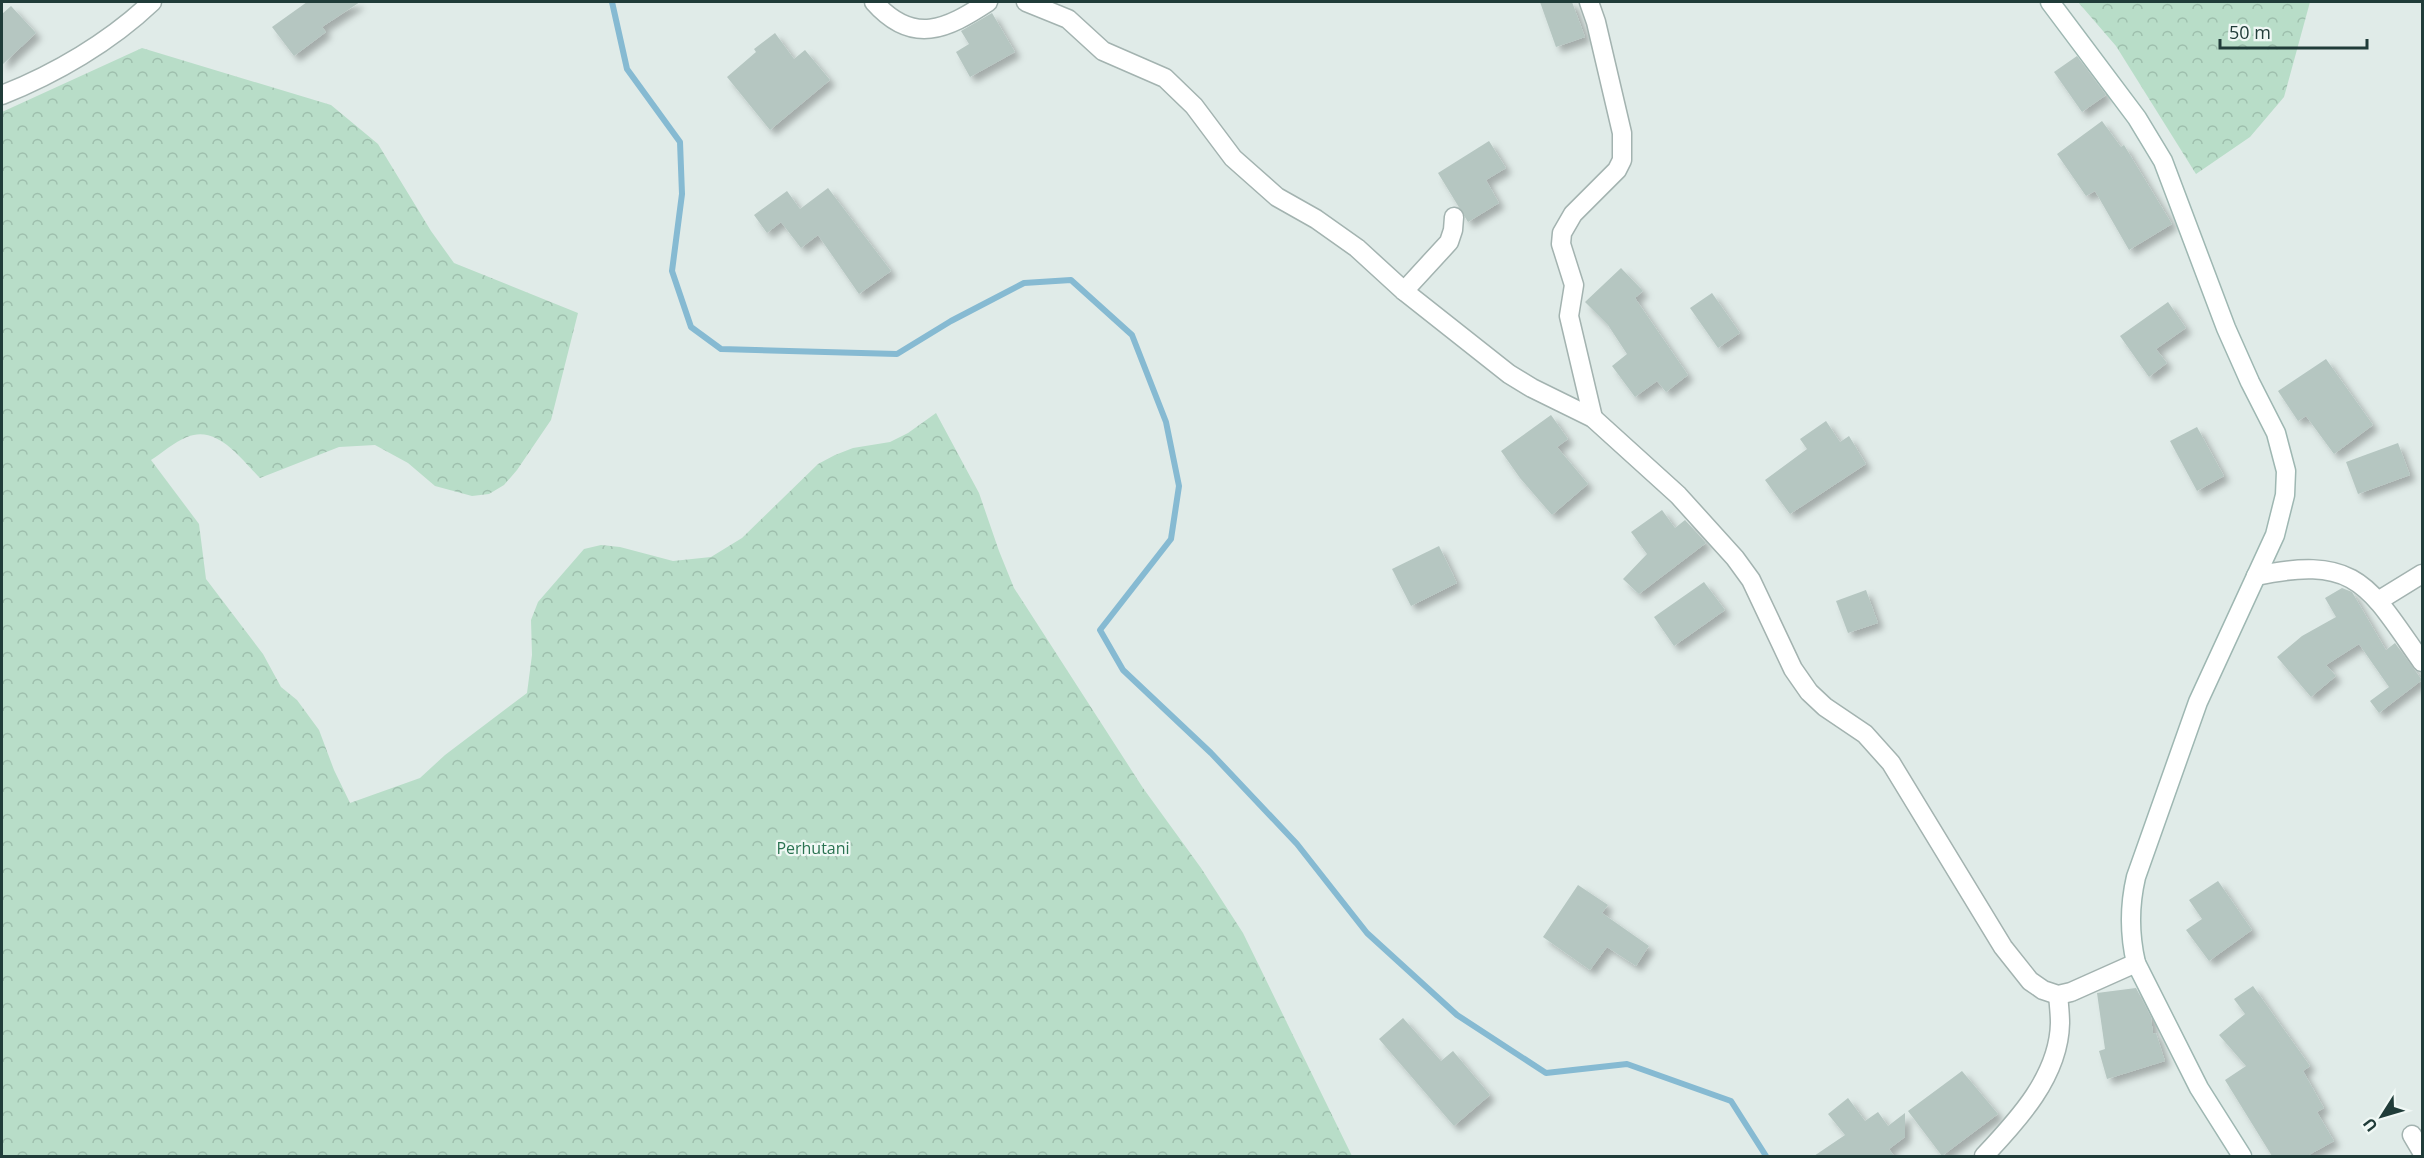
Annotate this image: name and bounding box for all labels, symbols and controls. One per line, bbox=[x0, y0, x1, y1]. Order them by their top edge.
scale bar bbox=[2220, 12, 2367, 50]
text: 50 m bbox=[2229, 20, 2271, 44]
park label: Perhutani bbox=[776, 837, 850, 859]
north arrow bbox=[2352, 1086, 2412, 1146]
text: U bbox=[2358, 1114, 2382, 1136]

